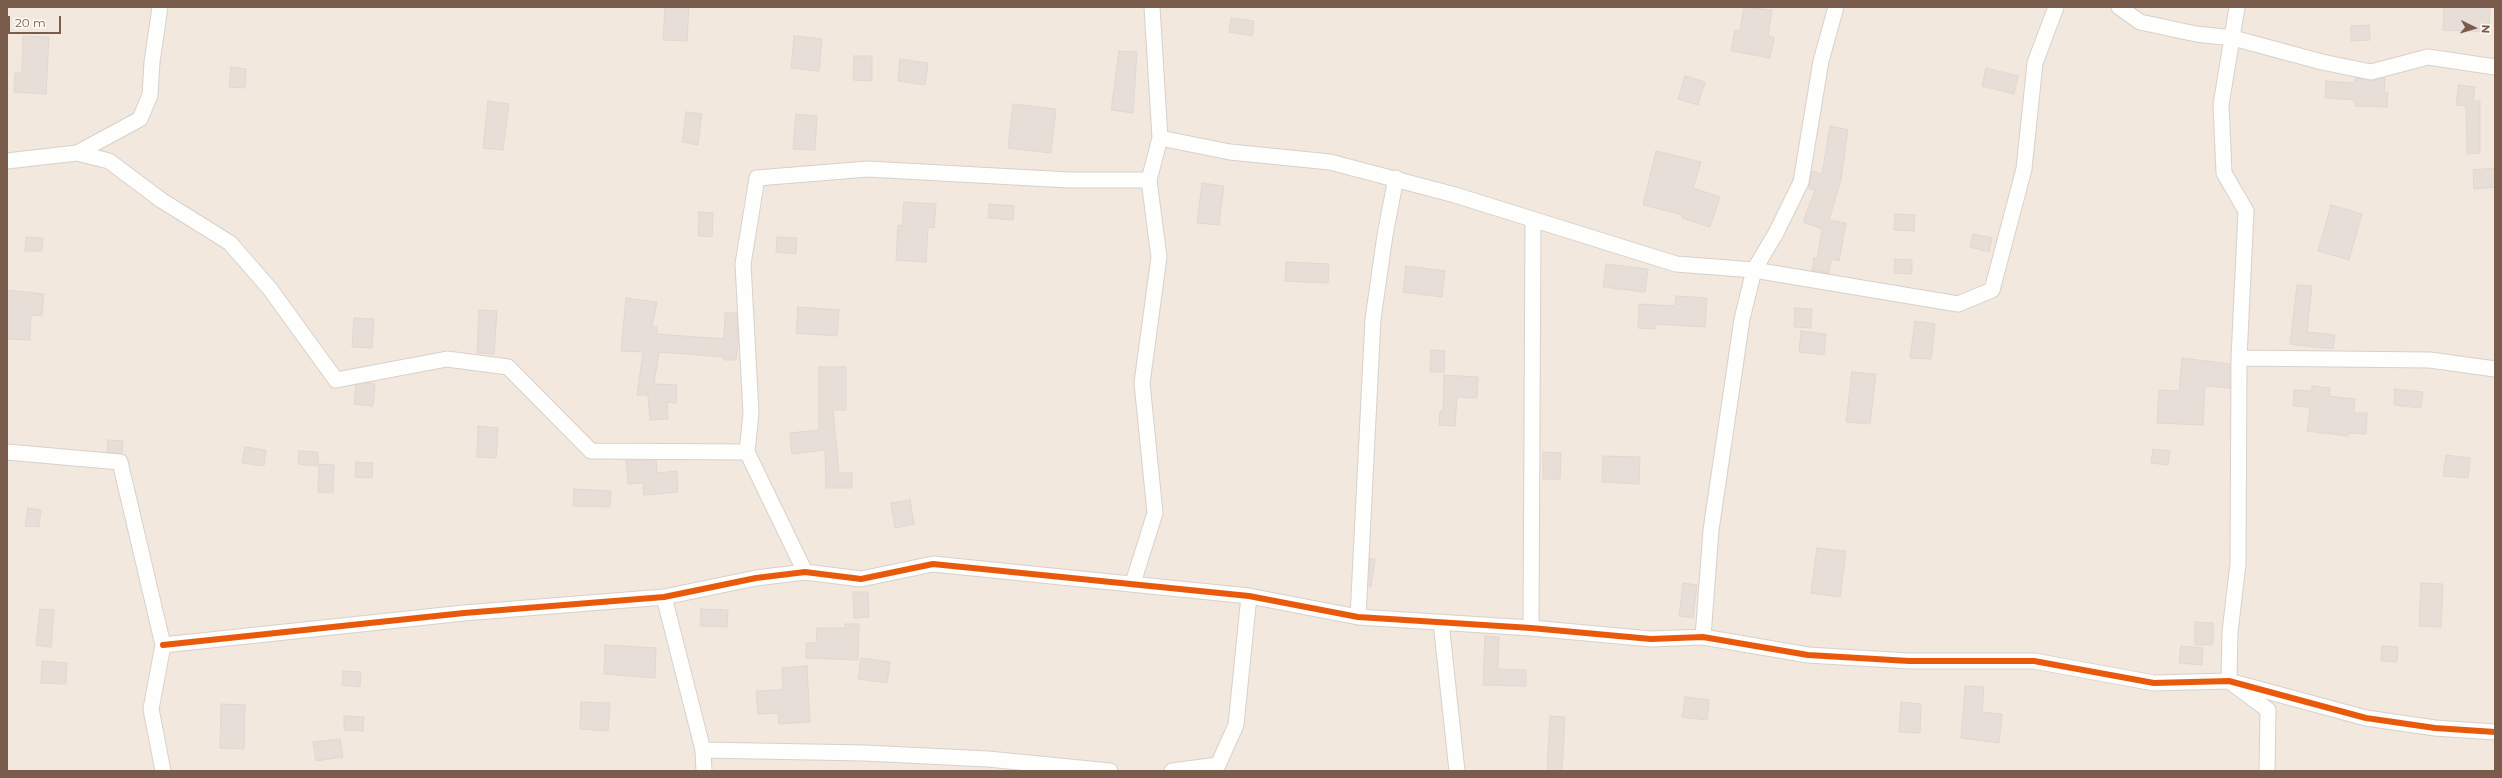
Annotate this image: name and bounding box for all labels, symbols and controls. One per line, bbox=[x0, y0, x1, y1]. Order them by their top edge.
scale bar bbox=[10, 8, 63, 34]
north arrow bbox=[2454, 8, 2494, 48]
text: 20 m bbox=[15, 15, 46, 30]
text: N bbox=[2479, 24, 2493, 34]

